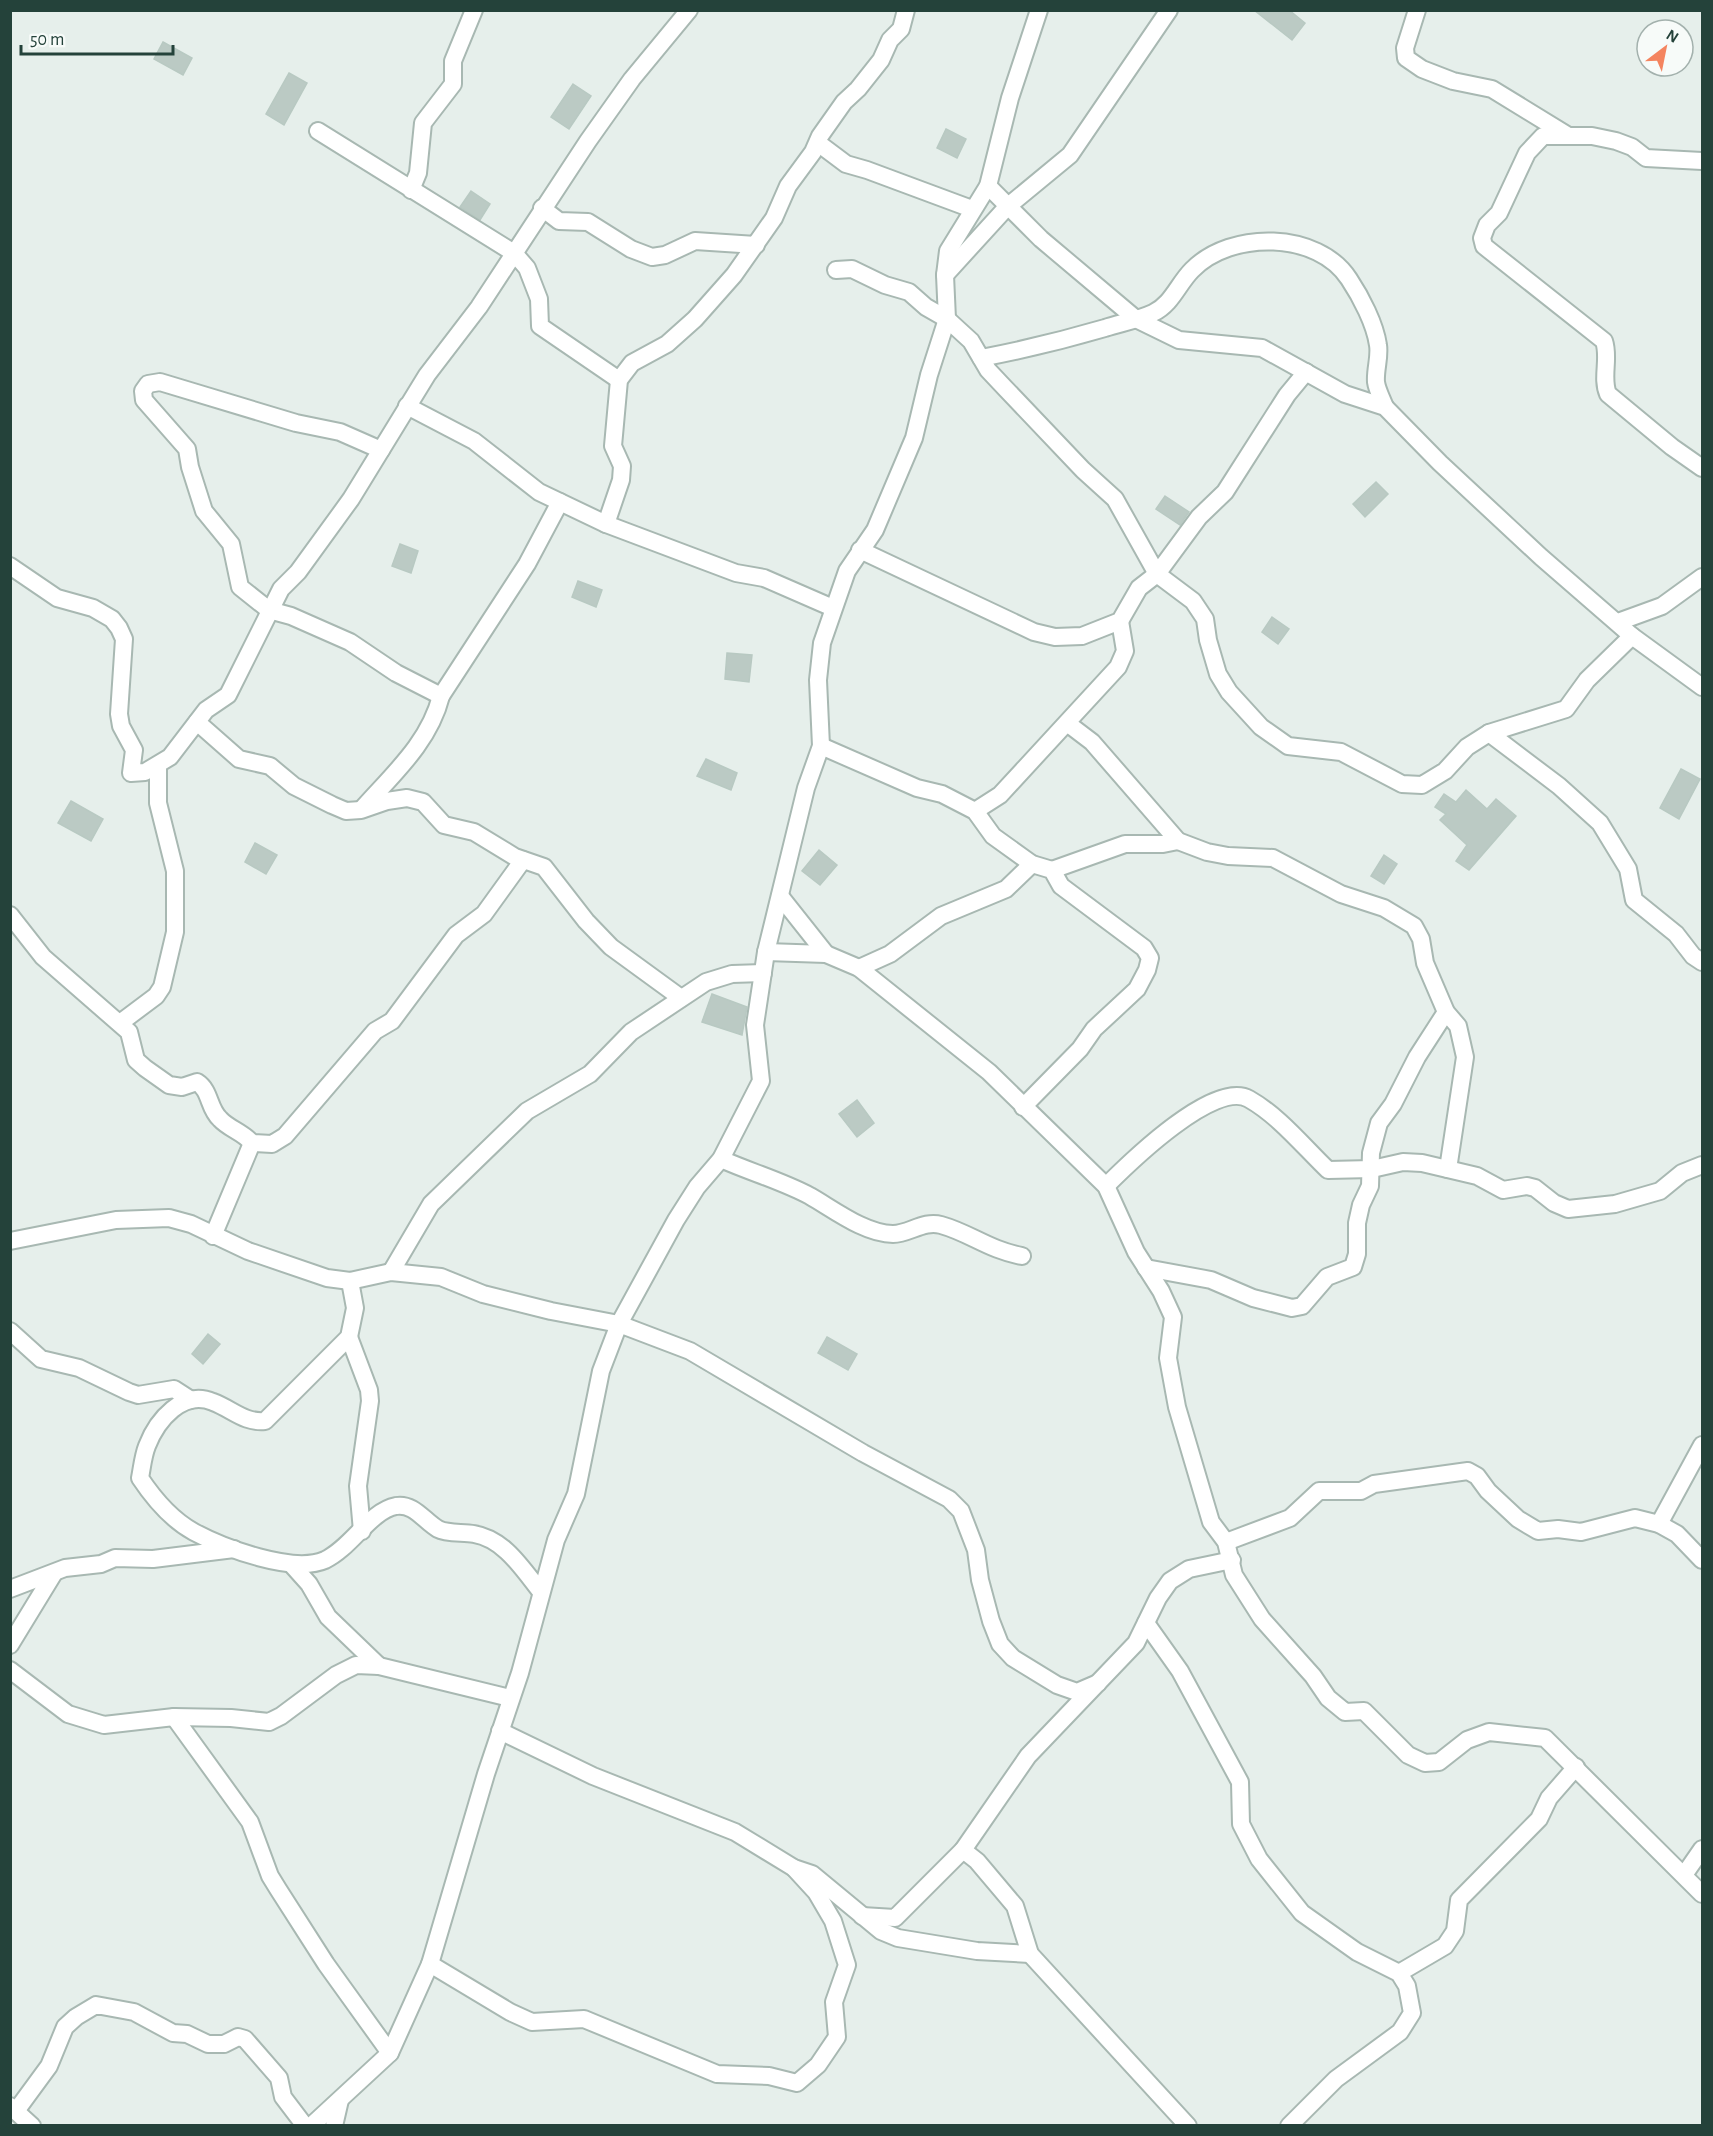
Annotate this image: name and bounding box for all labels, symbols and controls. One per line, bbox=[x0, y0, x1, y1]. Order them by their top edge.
scale bar bbox=[21, 18, 172, 56]
north arrow bbox=[1635, 18, 1695, 78]
text: N bbox=[1663, 26, 1681, 46]
text: 50 m bbox=[30, 31, 64, 49]

